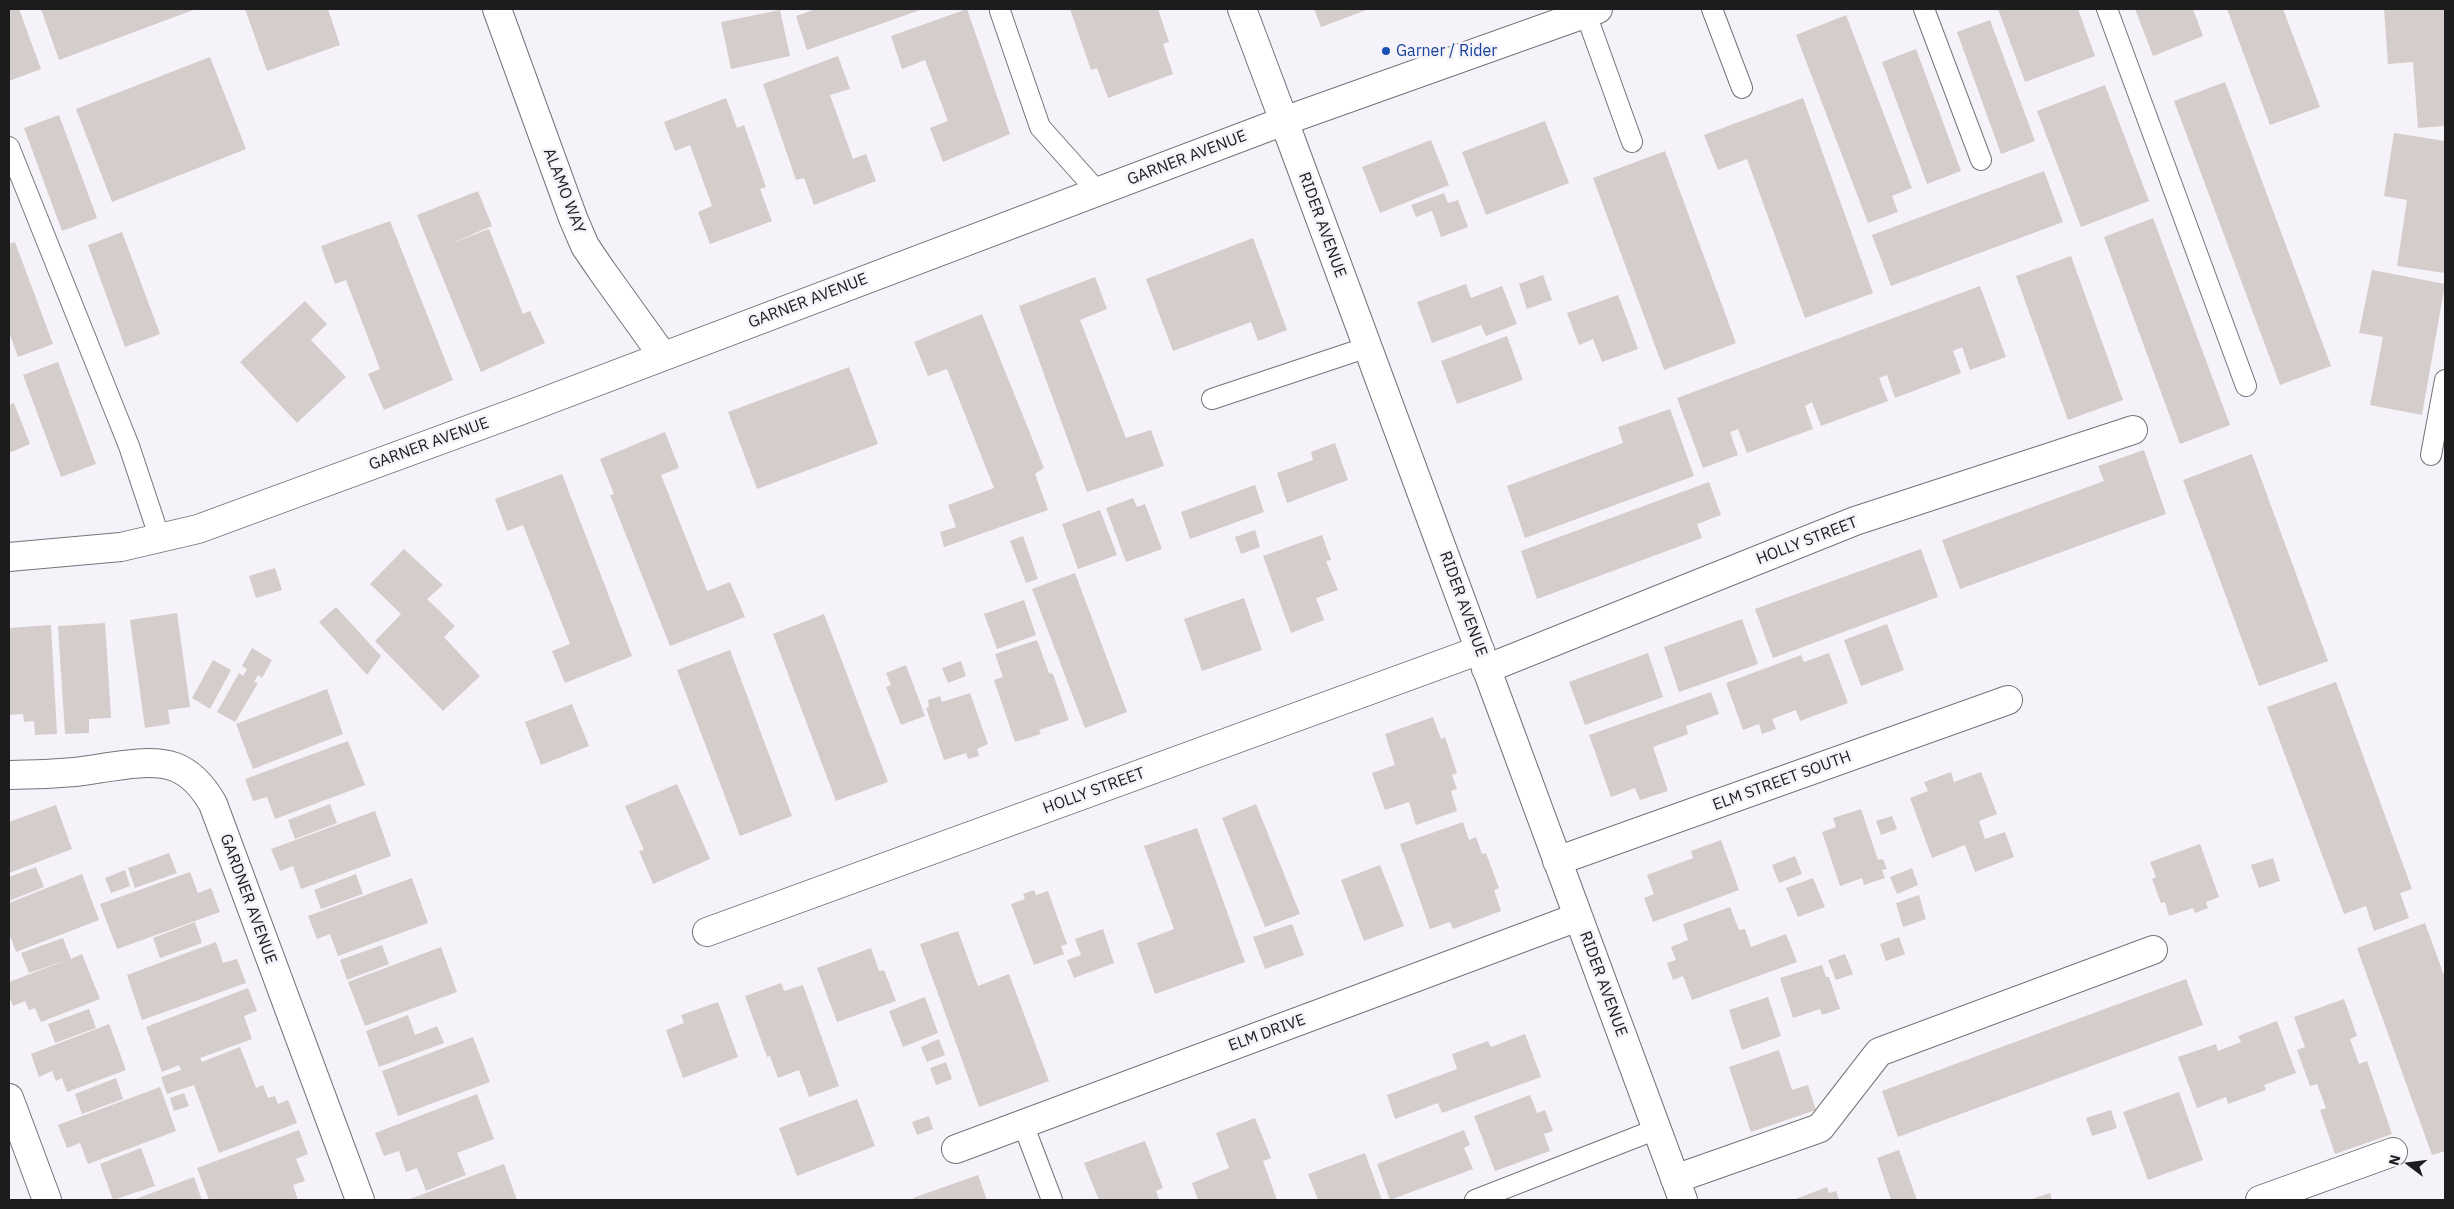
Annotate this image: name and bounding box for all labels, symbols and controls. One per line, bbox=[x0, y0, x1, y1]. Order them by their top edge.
place label: Garner / Rider bbox=[1396, 41, 1497, 61]
marker: Garner / Rider bbox=[1380, 45, 1392, 57]
street label: GARNER AVENUE bbox=[1125, 126, 1249, 190]
street label: ALAMO WAY bbox=[539, 146, 589, 236]
street label: RIDER AVENUE bbox=[1294, 170, 1350, 280]
street label: GARNER AVENUE bbox=[746, 269, 870, 333]
street label: GARNER AVENUE bbox=[366, 413, 492, 475]
street label: HOLLY STREET bbox=[1754, 513, 1860, 569]
street label: RIDER AVENUE bbox=[1435, 549, 1491, 659]
street label: ELM STREET SOUTH bbox=[1710, 747, 1854, 815]
street label: HOLLY STREET bbox=[1040, 764, 1148, 818]
street label: GARDNER AVENUE bbox=[216, 831, 280, 967]
street label: RIDER AVENUE bbox=[1575, 929, 1631, 1039]
street label: ELM DRIVE bbox=[1226, 1010, 1308, 1056]
north arrow bbox=[2384, 1139, 2434, 1189]
text: N bbox=[2385, 1153, 2405, 1167]

